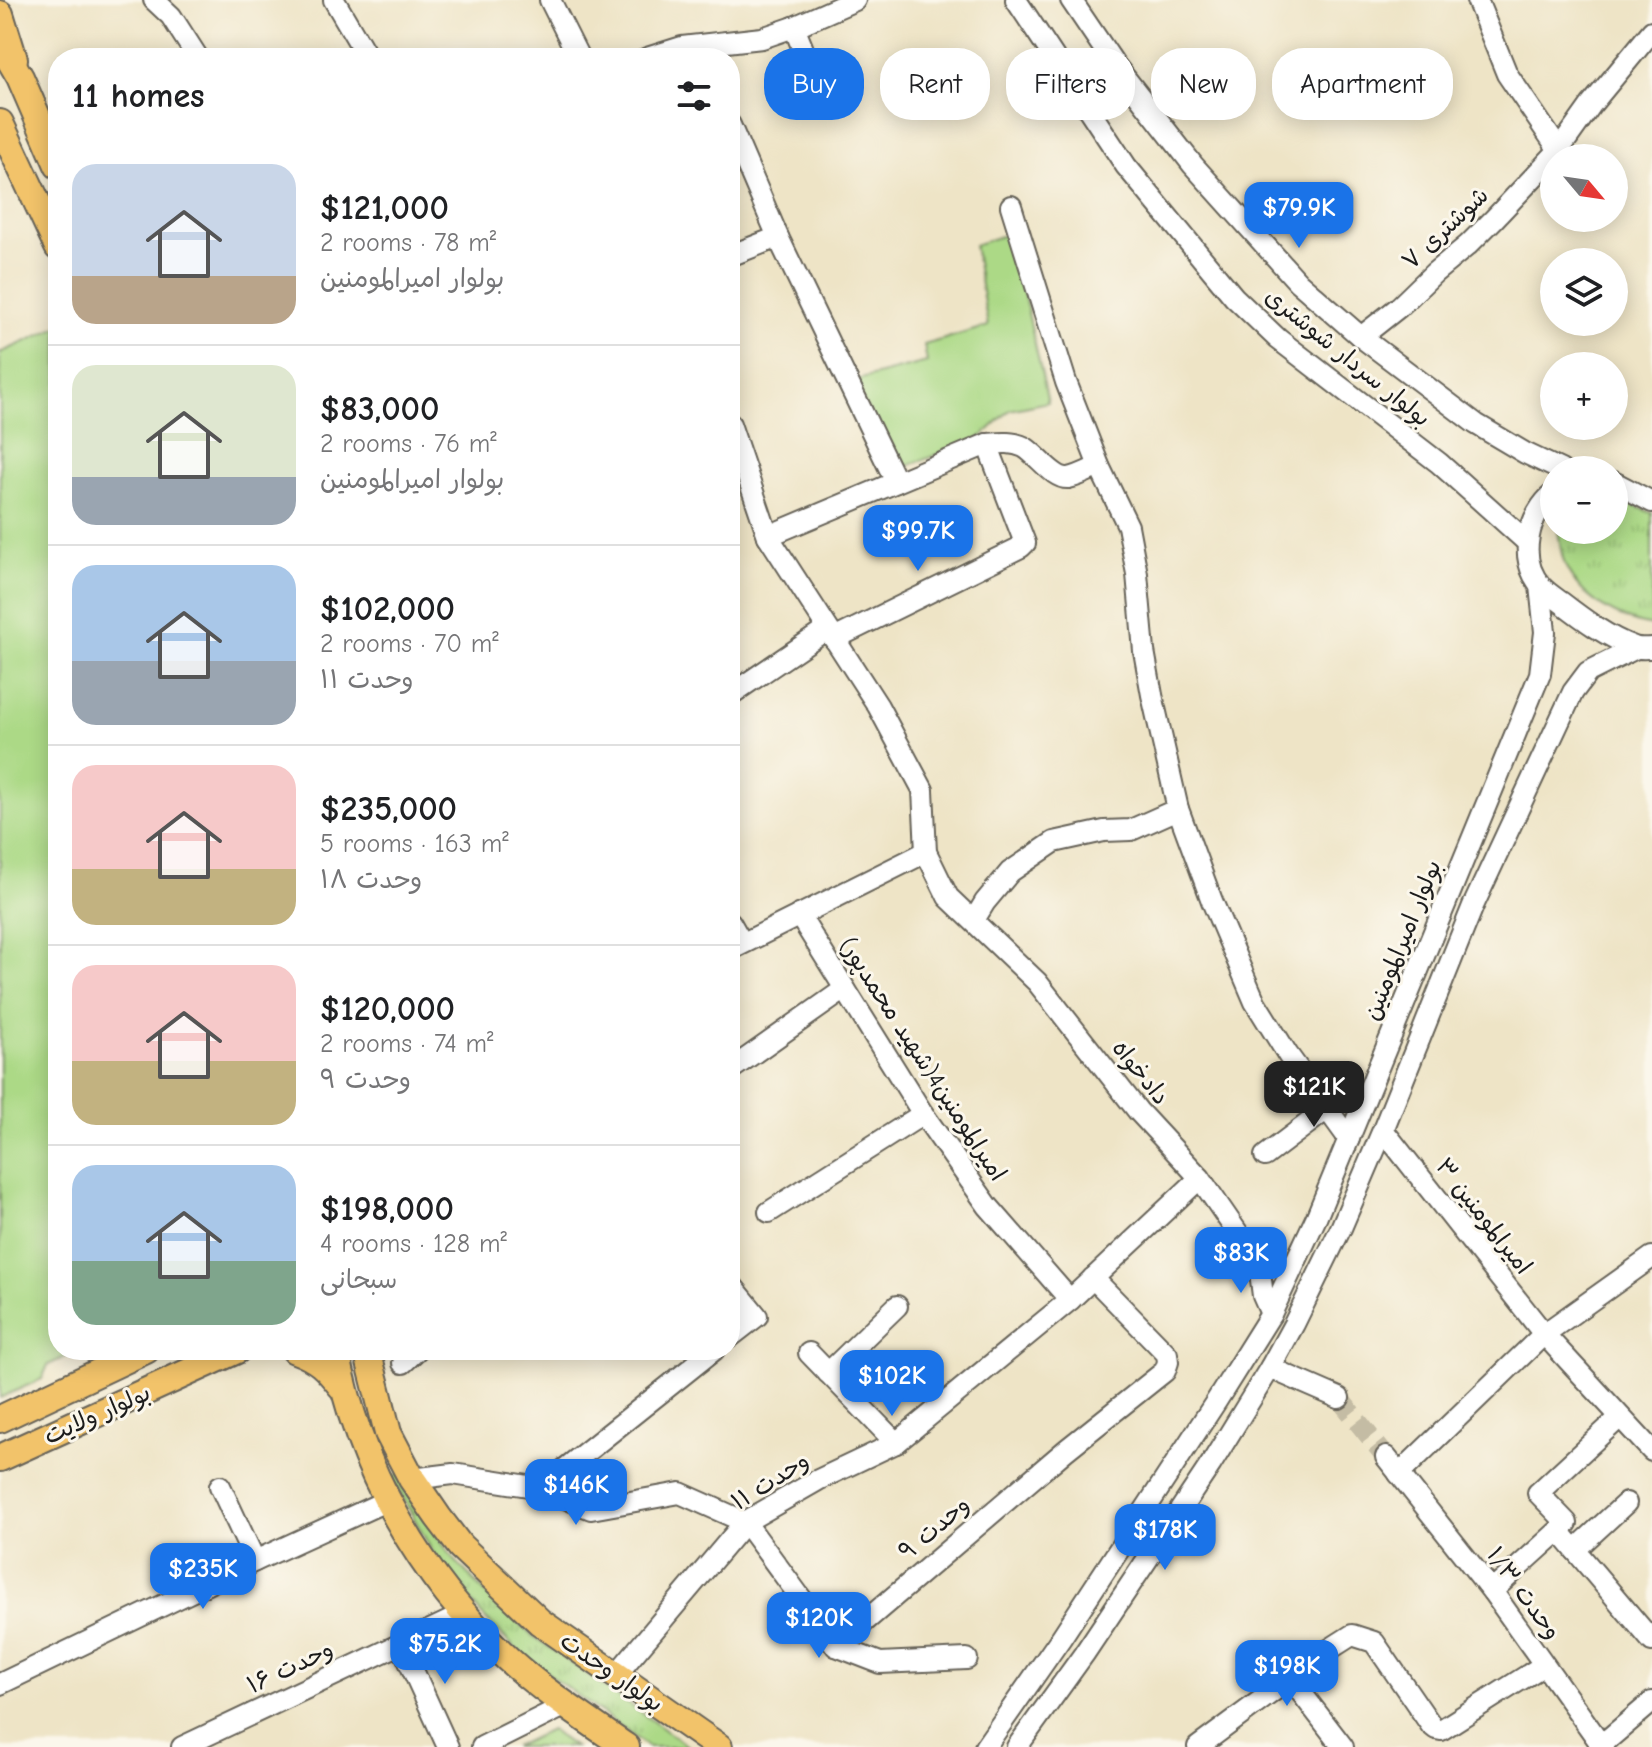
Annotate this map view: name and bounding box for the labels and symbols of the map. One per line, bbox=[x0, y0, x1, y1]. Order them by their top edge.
north arrow bbox=[1540, 144, 1628, 232]
street label: شوشتری ۷ bbox=[1396, 181, 1495, 276]
pin: $79.9K bbox=[1234, 182, 1364, 250]
street label: بولوار سردار شوشتری bbox=[1258, 282, 1436, 434]
pin: $99.7K bbox=[853, 505, 983, 573]
street label: بولوار امیرالمومنین bbox=[1357, 856, 1449, 1025]
street label: امیرالمومنین4(شهید محمدپور) bbox=[833, 932, 1012, 1187]
street label: دادخواه bbox=[1105, 1034, 1175, 1111]
pin: $121K bbox=[1258, 1061, 1370, 1129]
street label: امیرالمومنین ۳ bbox=[1430, 1152, 1538, 1280]
pin: $83K bbox=[1194, 1227, 1288, 1295]
pin: $102K bbox=[836, 1350, 948, 1418]
street label: بولوار ولایت bbox=[39, 1378, 155, 1452]
street label: وحدت ۱۱ bbox=[726, 1446, 814, 1516]
pin: $146K bbox=[520, 1459, 632, 1527]
street label: وحدت ۹ bbox=[893, 1490, 975, 1566]
pin: $178K bbox=[1109, 1504, 1221, 1572]
street label: وحدت ۱/۳ bbox=[1481, 1541, 1567, 1645]
pin: $235K bbox=[147, 1543, 259, 1611]
pin: $120K bbox=[763, 1592, 875, 1660]
pin: $75.2K bbox=[380, 1618, 510, 1686]
street label: بولوار وحدت bbox=[554, 1626, 669, 1719]
street label: وحدت ۱۶ bbox=[242, 1635, 338, 1699]
pin: $198K bbox=[1231, 1640, 1343, 1708]

